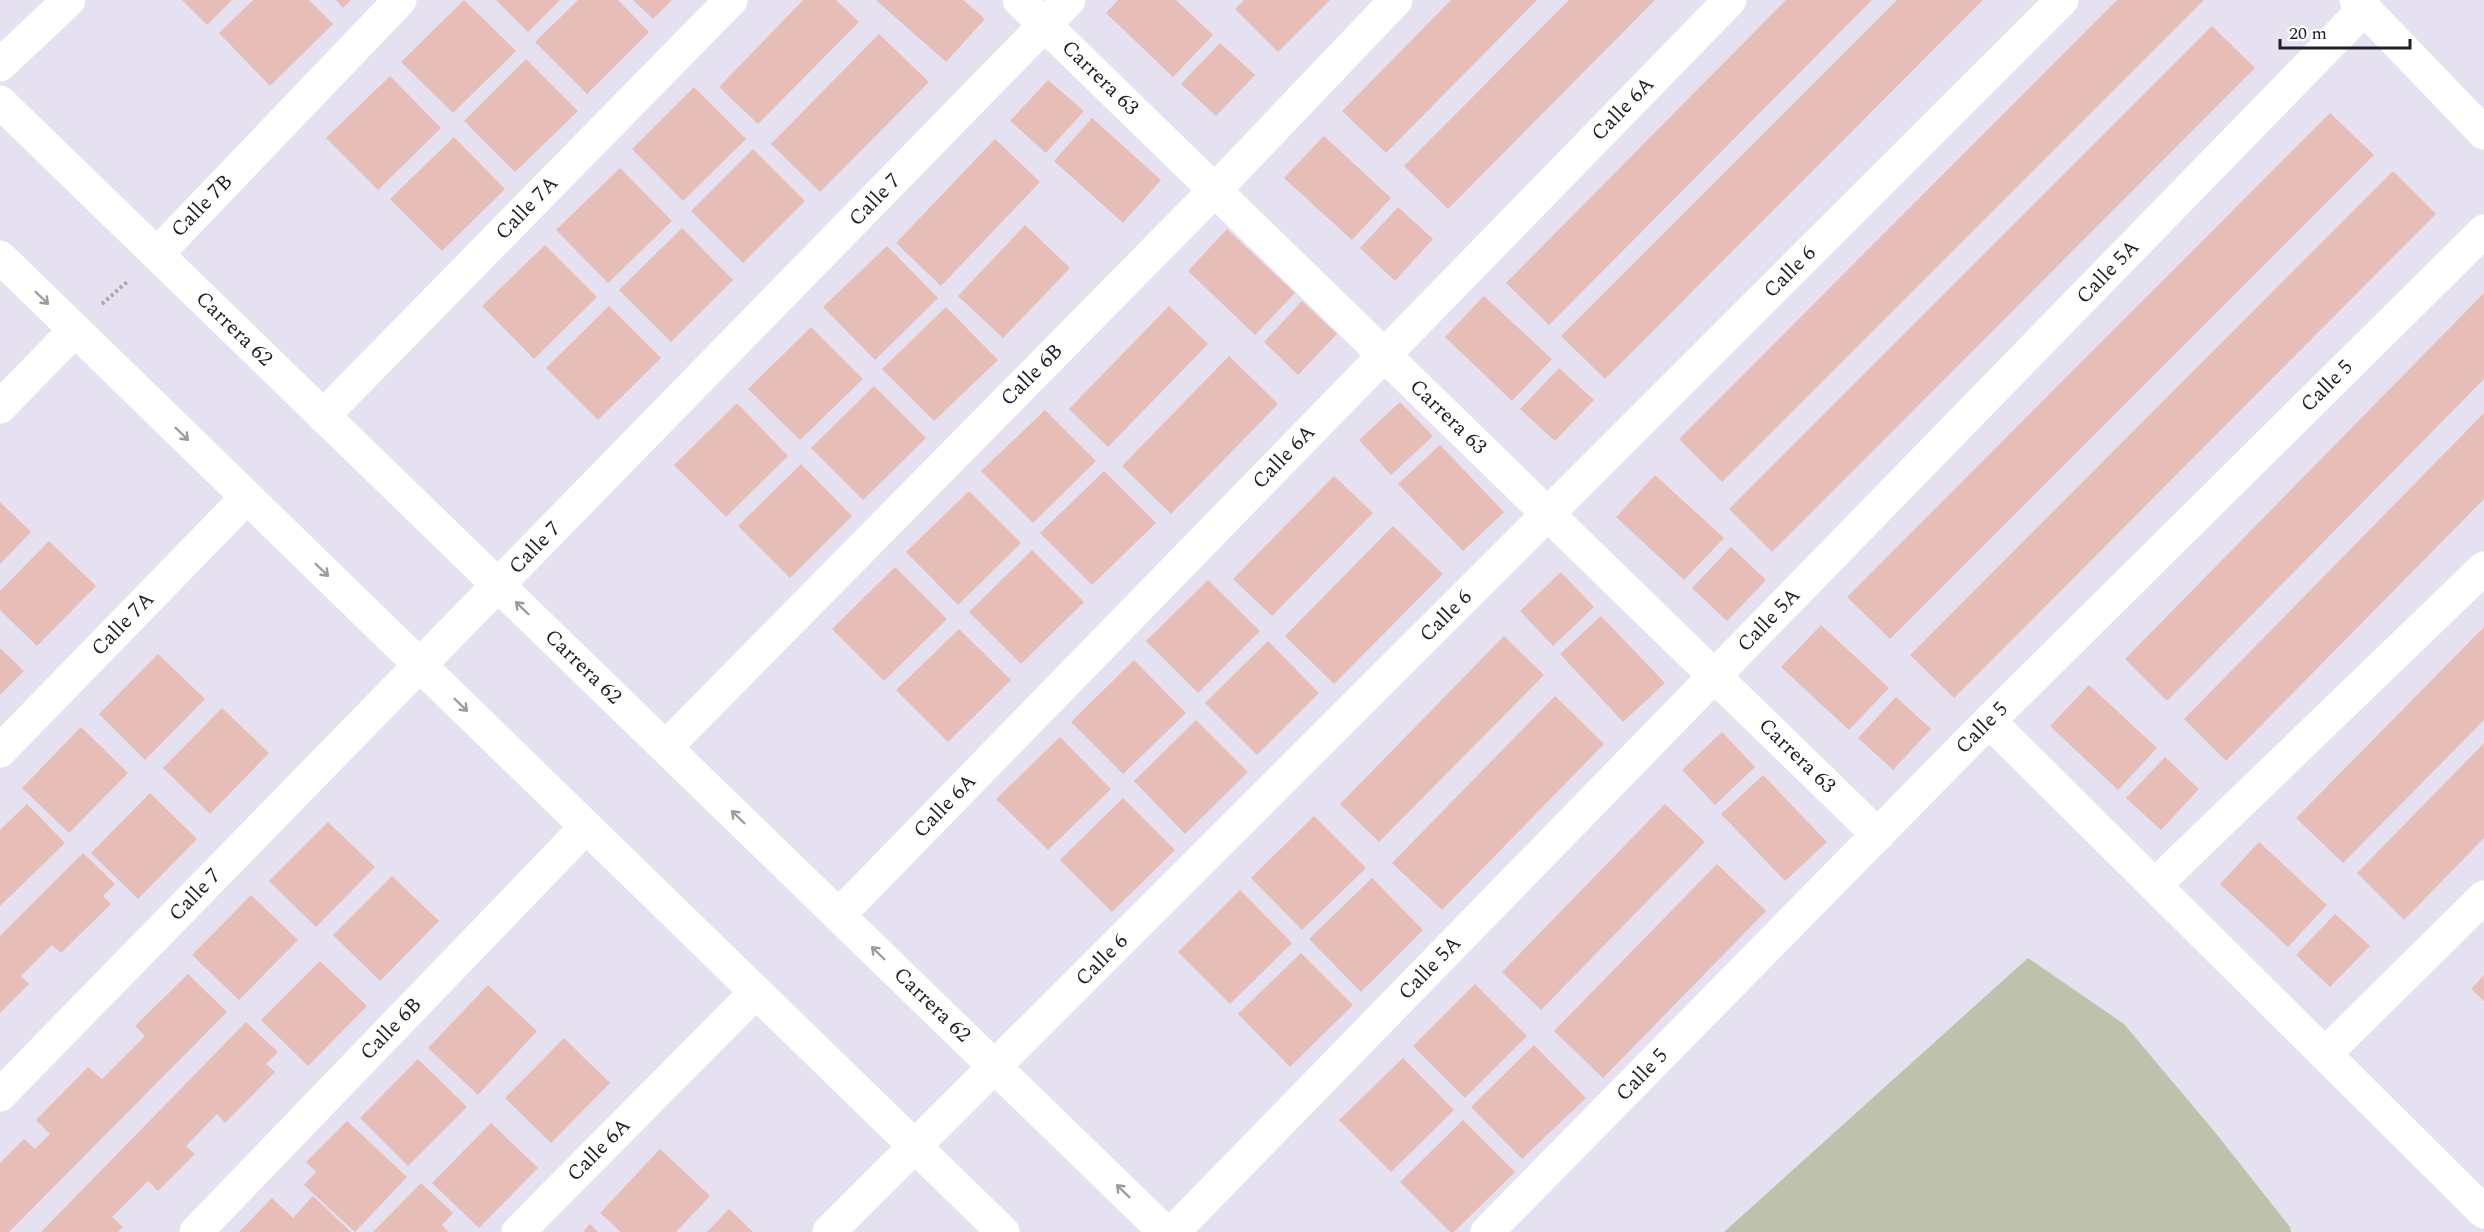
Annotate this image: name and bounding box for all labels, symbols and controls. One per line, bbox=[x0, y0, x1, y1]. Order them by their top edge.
scale bar bbox=[2280, 12, 2410, 50]
text: 20 m bbox=[2289, 20, 2327, 47]
street label: Carrera 63 bbox=[1054, 33, 1147, 124]
street label: Calle 6A bbox=[1584, 69, 1662, 149]
street label: Calle 7 bbox=[841, 166, 909, 234]
street label: Calle 7B bbox=[164, 167, 240, 245]
street label: Calle 7A bbox=[488, 168, 566, 248]
street label: Calle 5A bbox=[2069, 232, 2147, 312]
street label: Calle 6 bbox=[1756, 238, 1824, 306]
street label: Carrera 62 bbox=[188, 284, 280, 374]
one-way arrow bbox=[34, 290, 49, 304]
street label: Calle 6B bbox=[993, 336, 1071, 414]
street label: Calle 5 bbox=[2293, 352, 2361, 420]
street label: Carrera 63 bbox=[1402, 372, 1495, 463]
street label: Calle 6A bbox=[1245, 417, 1323, 497]
one-way arrow bbox=[174, 426, 189, 441]
street label: Calle 7 bbox=[501, 514, 569, 582]
one-way arrow bbox=[314, 562, 329, 577]
street label: Calle 5A bbox=[1730, 580, 1808, 660]
street label: Calle 6 bbox=[1412, 582, 1480, 650]
street label: Calle 7A bbox=[84, 584, 162, 664]
one-way arrow bbox=[515, 601, 530, 616]
street label: Carrera 62 bbox=[537, 622, 629, 712]
street label: Calle 5 bbox=[1948, 694, 2016, 762]
one-way arrow bbox=[454, 698, 469, 713]
street label: Carrera 63 bbox=[1751, 711, 1844, 802]
street label: Calle 6A bbox=[906, 766, 984, 846]
one-way arrow bbox=[730, 810, 745, 825]
street label: Calle 7 bbox=[161, 861, 229, 929]
street label: Calle 6 bbox=[1068, 926, 1136, 994]
street label: Calle 5A bbox=[1391, 928, 1469, 1008]
one-way arrow bbox=[870, 946, 885, 960]
street label: Carrera 62 bbox=[886, 960, 978, 1050]
street label: Calle 6B bbox=[353, 990, 429, 1068]
street label: Calle 5 bbox=[1608, 1041, 1676, 1109]
street label: Calle 6A bbox=[560, 1110, 639, 1189]
one-way arrow bbox=[1116, 1184, 1131, 1199]

